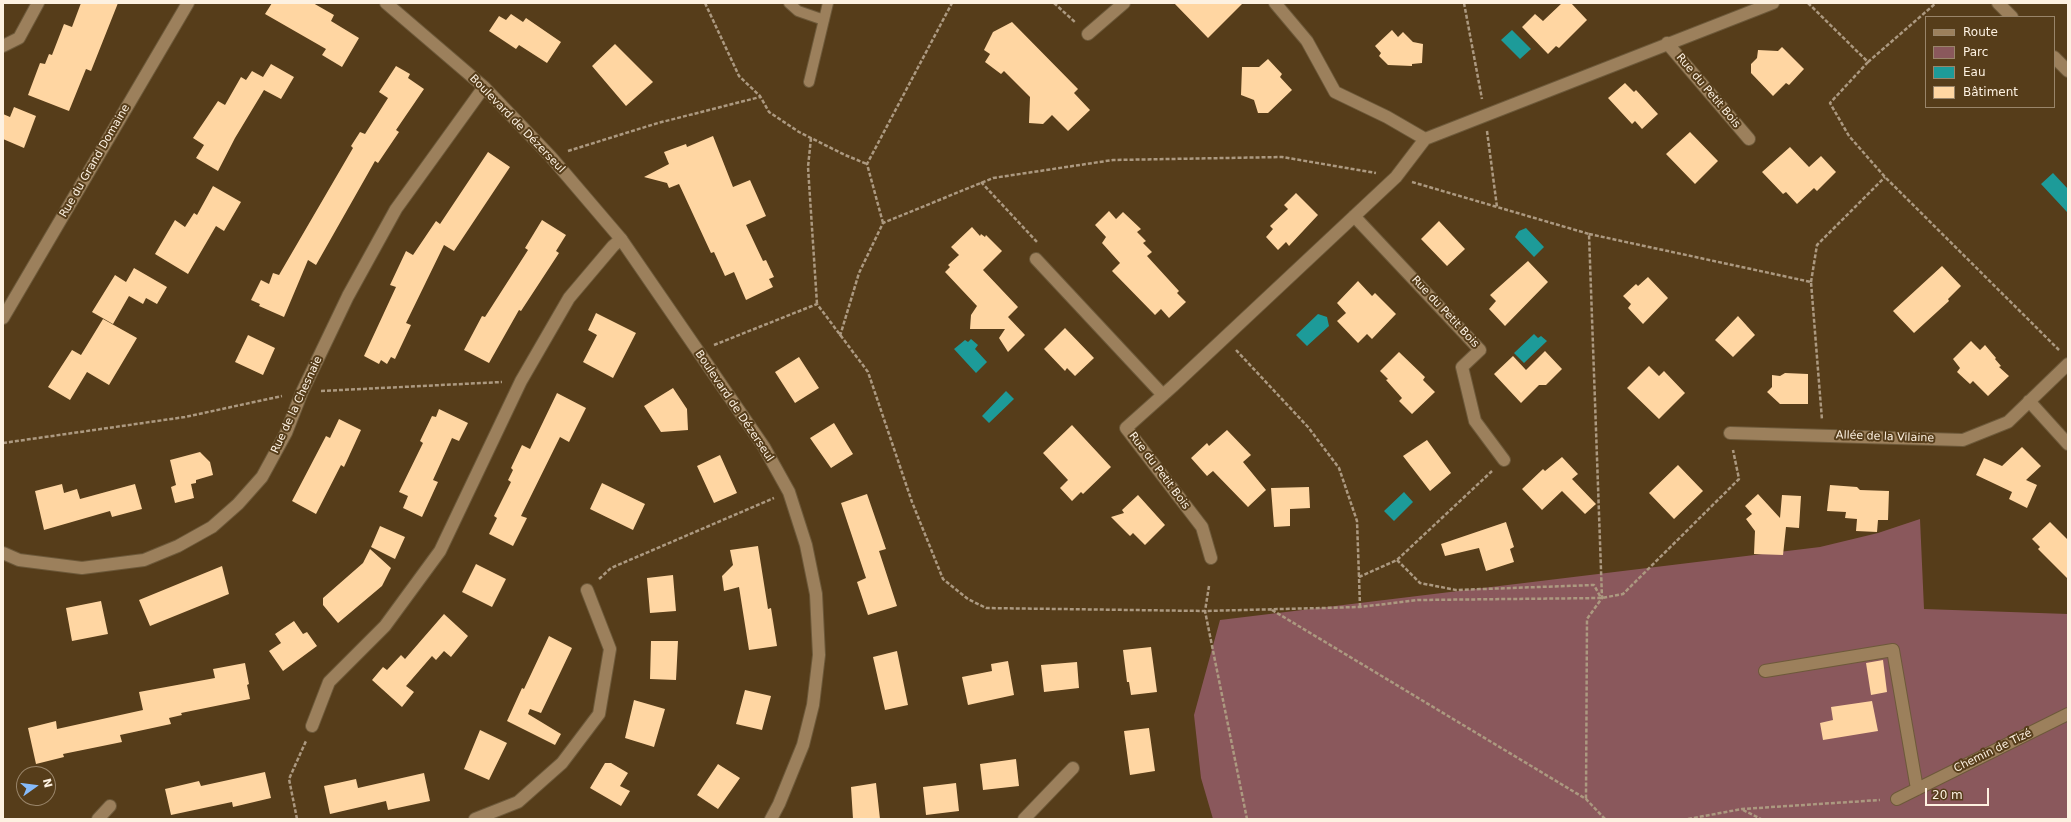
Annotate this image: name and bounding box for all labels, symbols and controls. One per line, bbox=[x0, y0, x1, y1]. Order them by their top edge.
legend bbox=[1925, 16, 2055, 108]
text: Route bbox=[1963, 25, 1998, 39]
text: Parc bbox=[1963, 45, 1988, 59]
street label: Rue du Petit Bois bbox=[1673, 51, 1743, 131]
text: Eau bbox=[1963, 65, 1986, 79]
street label: Boulevard de Dézerseul bbox=[467, 72, 567, 176]
text: Bâtiment bbox=[1963, 85, 2018, 99]
street label: Rue du Grand Domaine bbox=[57, 102, 133, 220]
street label: Rue du Petit Bois bbox=[1408, 273, 1482, 351]
street label: Boulevard de Dézerseul bbox=[692, 348, 776, 464]
street label: Rue de la Chesnaie bbox=[269, 354, 325, 456]
street label: Allée de la Vilaine bbox=[1836, 429, 1934, 445]
street label: Rue du Petit Bois bbox=[1126, 430, 1192, 512]
street label: Chemin de Tizé bbox=[1952, 726, 2034, 776]
north arrow bbox=[16, 766, 56, 806]
text: N bbox=[40, 777, 55, 789]
scale bar bbox=[1927, 780, 1991, 806]
text: 20 m bbox=[1932, 788, 1963, 802]

